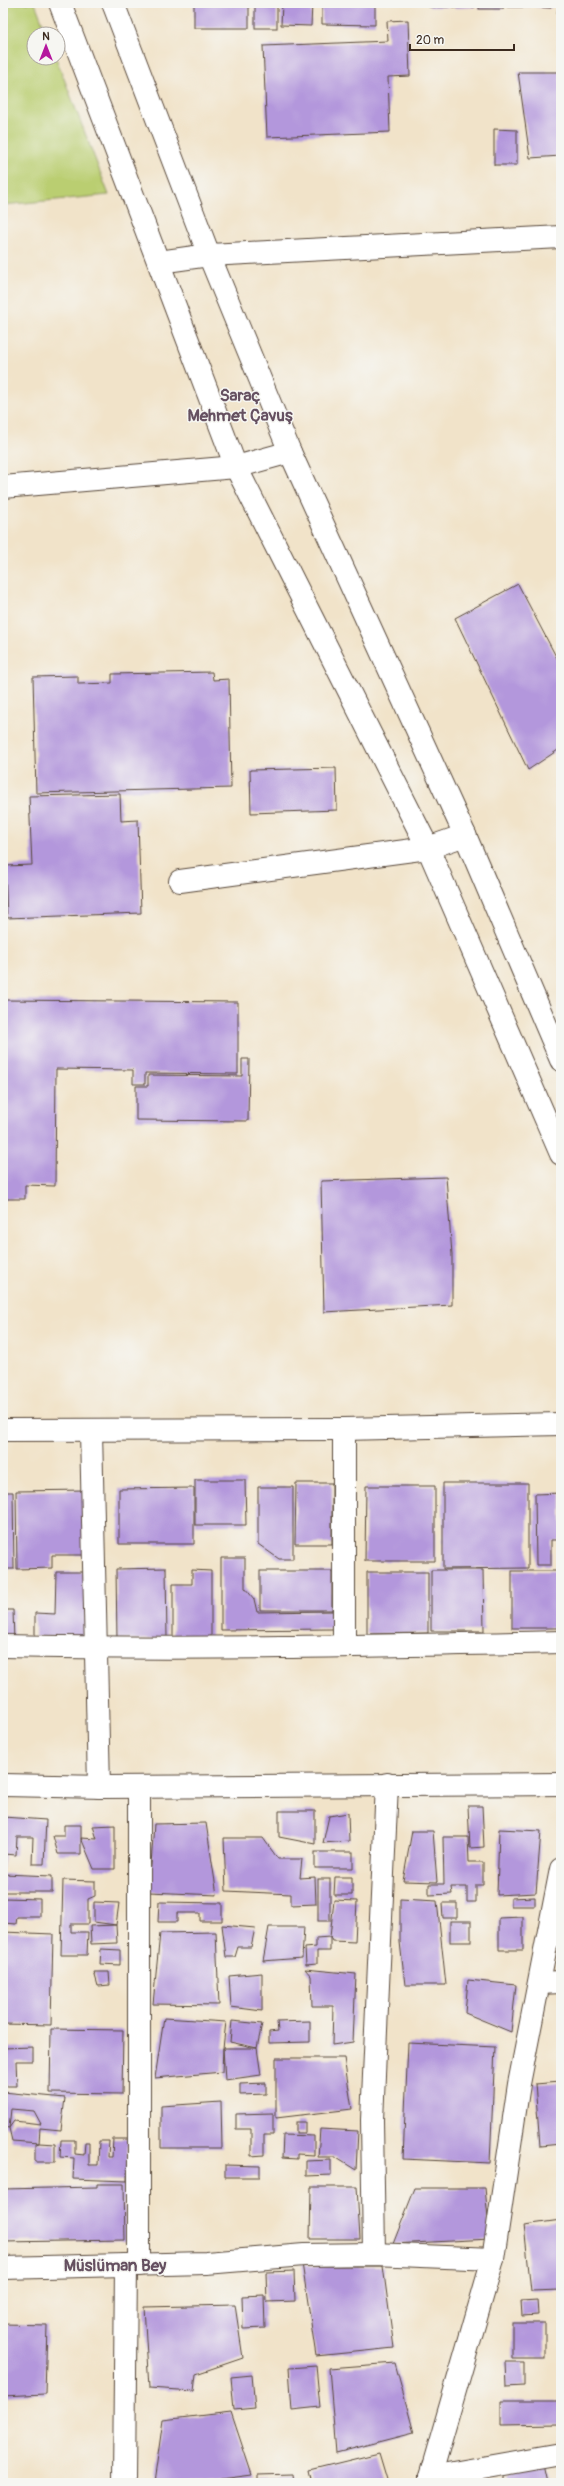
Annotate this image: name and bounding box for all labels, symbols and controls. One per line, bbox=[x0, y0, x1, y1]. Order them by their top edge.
north arrow bbox=[26, 26, 66, 66]
scale bar bbox=[410, 26, 514, 52]
text: N bbox=[42, 30, 50, 43]
text: 20 m bbox=[416, 33, 445, 48]
district label: Saraç Mehmet Çavuş bbox=[188, 385, 293, 426]
district label: Müslüman Bey bbox=[64, 2255, 167, 2276]

